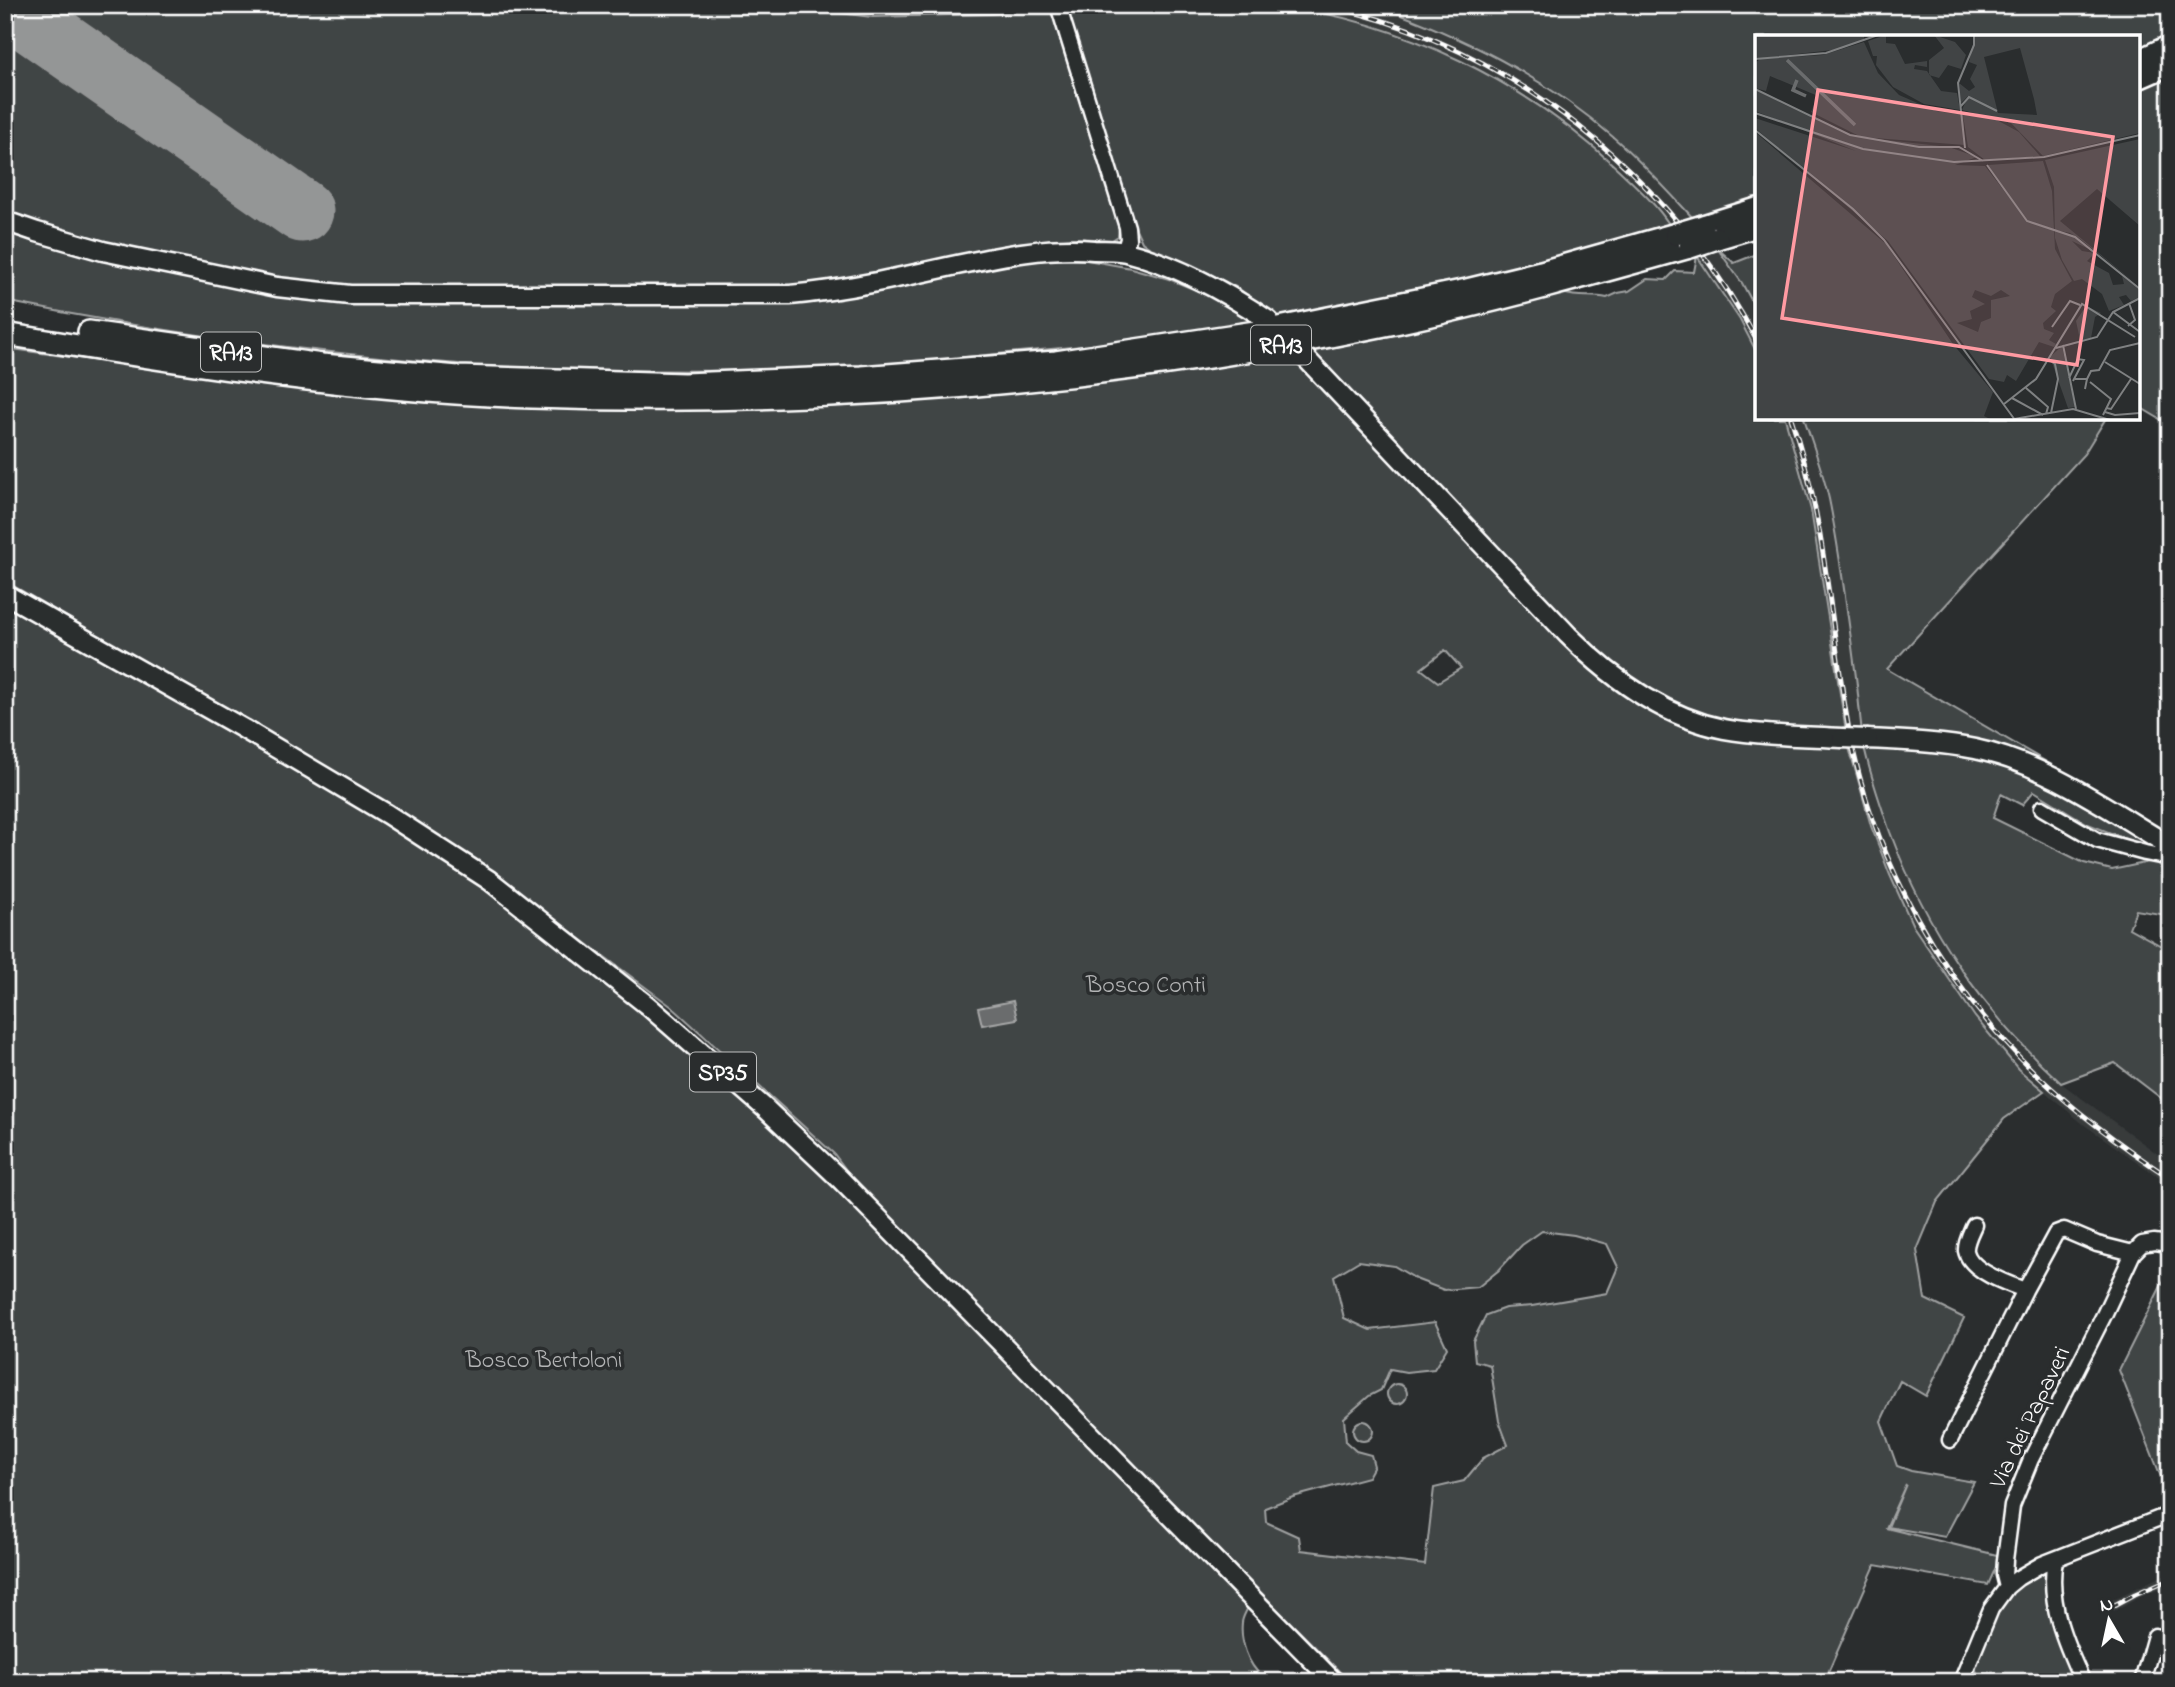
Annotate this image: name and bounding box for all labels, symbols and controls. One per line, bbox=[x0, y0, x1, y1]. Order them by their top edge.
inset map bbox=[1755, 35, 2140, 420]
road number: RA13 bbox=[1251, 326, 1311, 364]
road number: RA13 bbox=[201, 332, 261, 372]
park label: Bosco Conti bbox=[1085, 969, 1206, 1004]
road number: SP35 bbox=[690, 1052, 756, 1092]
street label: Via dei Papaveri bbox=[1981, 1341, 2081, 1496]
park label: Bosco Bertoloni bbox=[465, 1344, 622, 1379]
north arrow bbox=[2074, 1586, 2144, 1656]
text: N bbox=[2098, 1591, 2115, 1620]

